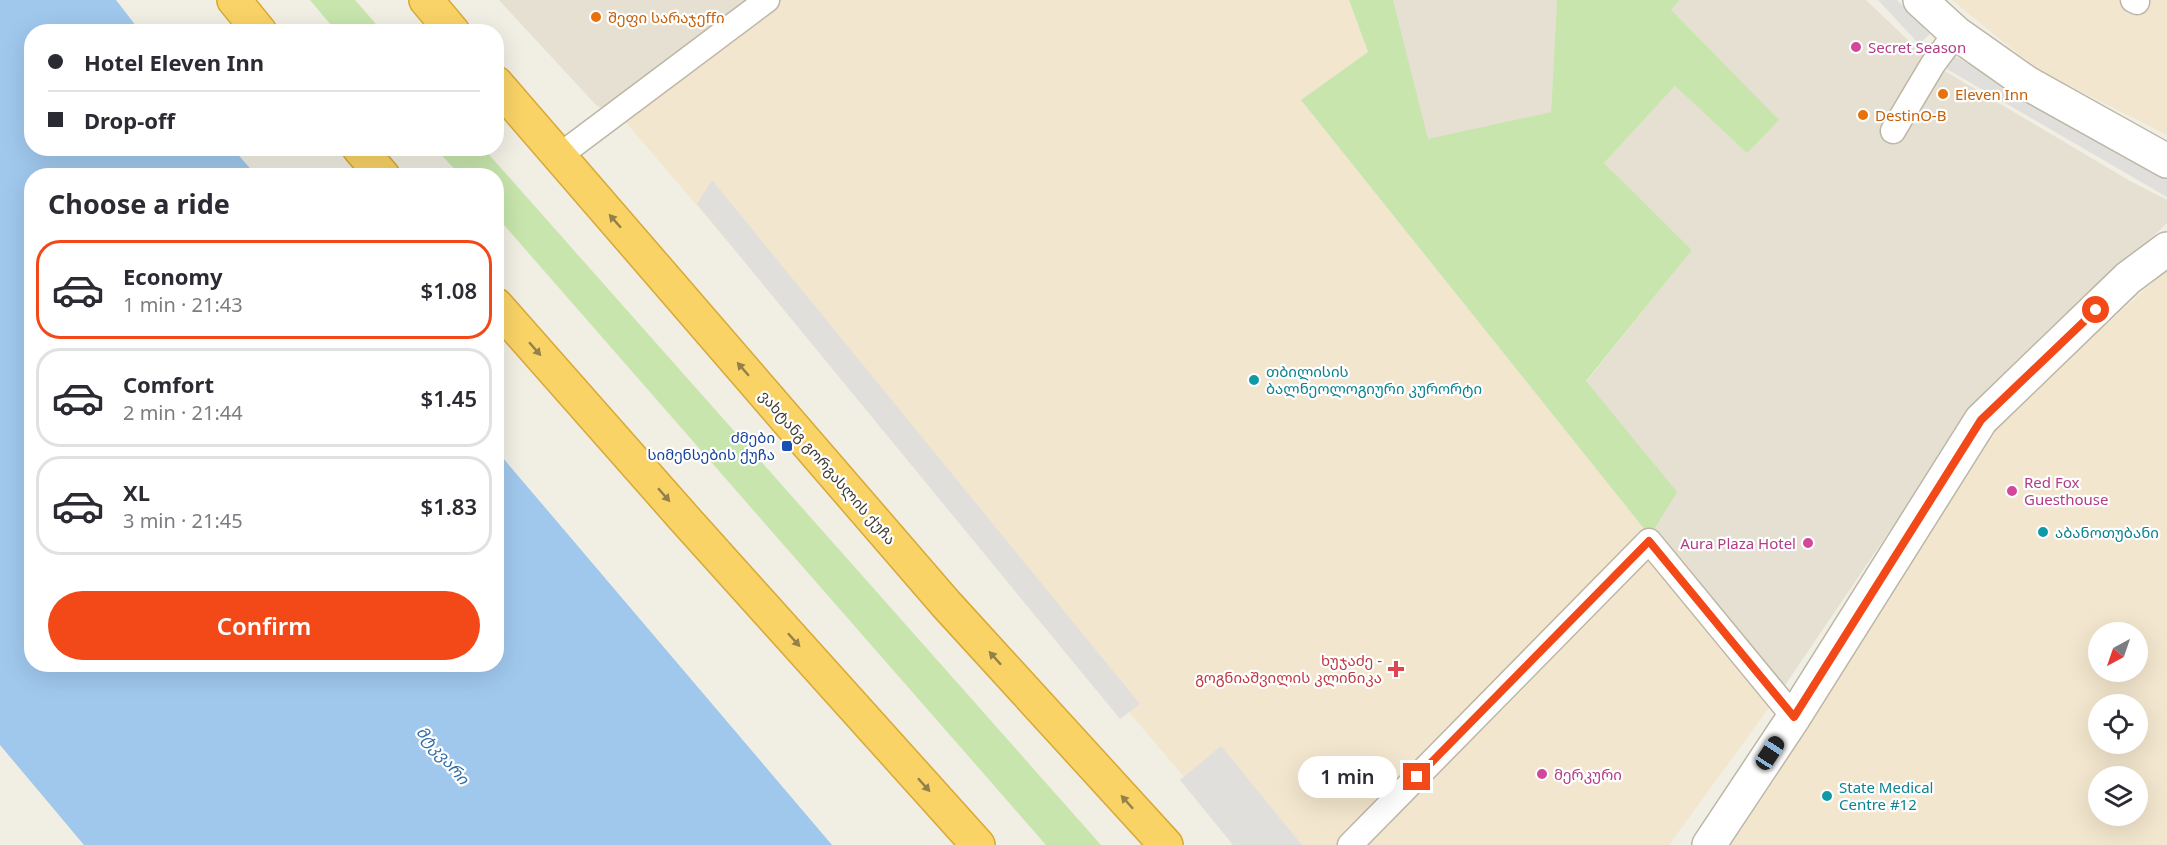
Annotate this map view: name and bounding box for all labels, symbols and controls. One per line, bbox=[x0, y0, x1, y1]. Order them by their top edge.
place label: შეფი სარაჯეffი bbox=[608, 7, 725, 27]
marker: შეფი სარაჯეffი bbox=[589, 10, 603, 24]
place label: Secret Season bbox=[1868, 37, 1966, 57]
marker: Secret Season bbox=[1849, 40, 1863, 54]
text: Hotel Eleven Inn bbox=[84, 47, 264, 77]
place label: Eleven Inn bbox=[1955, 84, 2028, 104]
marker: Eleven Inn bbox=[1936, 87, 1950, 101]
text: Drop-off bbox=[84, 105, 175, 135]
place label: DestinO-B bbox=[1875, 105, 1946, 125]
marker: DestinO-B bbox=[1856, 108, 1870, 122]
text: Choose a ride bbox=[48, 185, 230, 222]
one-way arrow bbox=[609, 214, 622, 229]
text: Economy bbox=[123, 261, 222, 291]
icon: car bbox=[51, 263, 105, 317]
text: $1.08 bbox=[421, 275, 477, 305]
text: 1 min · 21:43 bbox=[123, 291, 243, 318]
route start bbox=[2082, 296, 2109, 323]
one-way arrow bbox=[528, 341, 542, 356]
place label: თბილისის ბალნეოლოგიური კურორტი bbox=[1266, 361, 1482, 398]
one-way arrow bbox=[737, 362, 750, 377]
text: Comfort bbox=[123, 369, 214, 399]
icon: car bbox=[51, 371, 105, 425]
marker: თბილისის ბალნეოლოგიური კურორტი bbox=[1247, 373, 1261, 387]
text: $1.45 bbox=[421, 383, 477, 413]
street label: ვახტანგ გორგასლის ქუჩა bbox=[755, 385, 901, 549]
text: 2 min · 21:44 bbox=[123, 399, 243, 426]
place label: ძმები სიმენსების ქუჩა bbox=[647, 427, 775, 464]
marker: ძმები სიმენსების ქუჩა bbox=[780, 439, 794, 453]
place label: Red Fox Guesthouse bbox=[2024, 472, 2109, 509]
text: XL bbox=[123, 477, 150, 507]
icon: car bbox=[51, 479, 105, 533]
marker: Red Fox Guesthouse bbox=[2005, 484, 2019, 498]
one-way arrow bbox=[657, 487, 670, 502]
text: $1.83 bbox=[421, 491, 477, 521]
text: 3 min · 21:45 bbox=[123, 507, 243, 534]
place label: აბანოთუბანი bbox=[2055, 522, 2159, 542]
marker: აბანოთუბანი bbox=[2036, 525, 2050, 539]
place label: Aura Plaza Hotel bbox=[1680, 533, 1796, 553]
marker: Aura Plaza Hotel bbox=[1801, 536, 1815, 550]
button: Confirm bbox=[48, 591, 480, 660]
north arrow bbox=[2088, 622, 2148, 682]
map controls bbox=[2088, 622, 2148, 826]
one-way arrow bbox=[787, 632, 800, 647]
place label: ხუჯაძე - გოგნიაშვილის კლინიკა bbox=[1195, 650, 1382, 687]
one-way arrow bbox=[989, 651, 1002, 666]
marker: ხუჯაძე - გოგნიაშვილის კლინიკა bbox=[1387, 660, 1405, 678]
button: locate bbox=[2088, 694, 2148, 754]
water label: მტკვარი bbox=[412, 721, 475, 789]
car bbox=[1753, 733, 1787, 773]
callout: 1 min bbox=[1297, 756, 1396, 798]
text: 1 min bbox=[1320, 763, 1375, 790]
route end bbox=[1403, 763, 1430, 790]
place label: მერკური bbox=[1554, 764, 1622, 784]
button: layers bbox=[2088, 766, 2148, 826]
marker: მერკური bbox=[1535, 767, 1549, 781]
place label: State Medical Centre #12 bbox=[1839, 777, 1934, 814]
one-way arrow bbox=[917, 778, 931, 792]
marker: State Medical Centre #12 bbox=[1820, 789, 1834, 803]
one-way arrow bbox=[1121, 795, 1134, 810]

